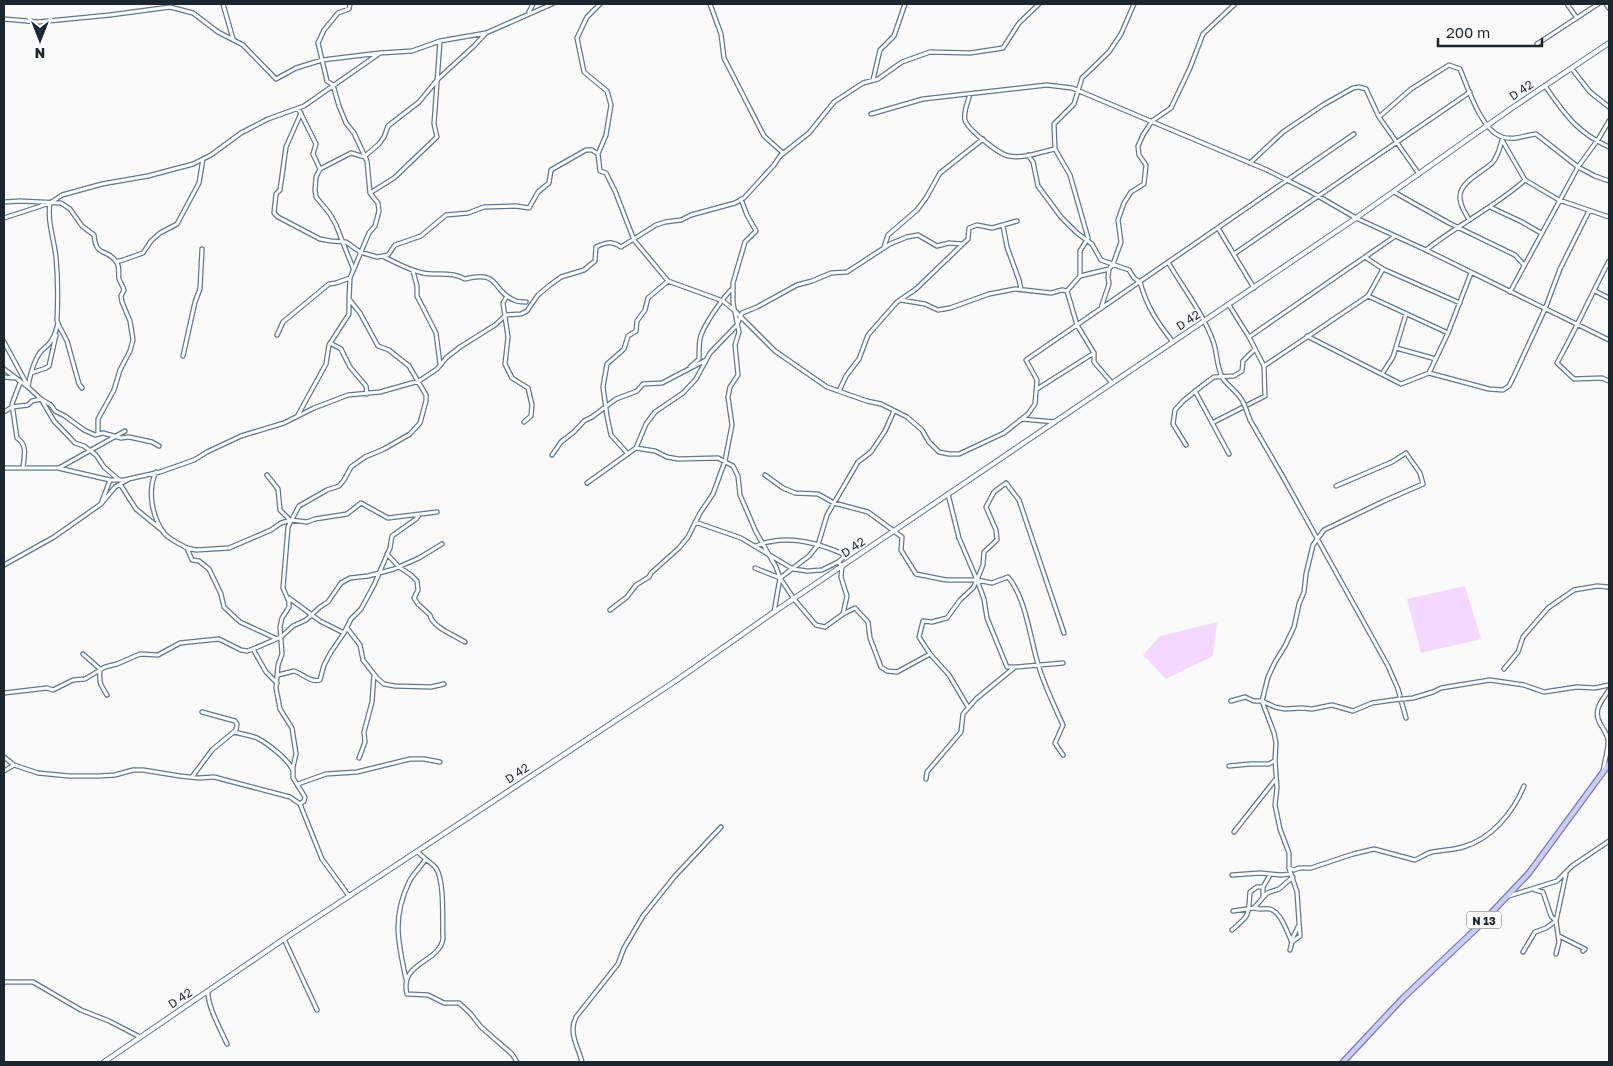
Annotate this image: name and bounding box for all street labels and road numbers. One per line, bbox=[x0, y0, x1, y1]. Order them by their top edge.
street label: D 42 bbox=[1506, 77, 1536, 103]
street label: D 42 bbox=[1173, 307, 1203, 333]
street label: D 42 bbox=[838, 534, 868, 560]
street label: D 42 bbox=[502, 760, 532, 786]
road number: N 13 bbox=[1466, 912, 1502, 928]
street label: D 42 bbox=[165, 985, 195, 1011]

